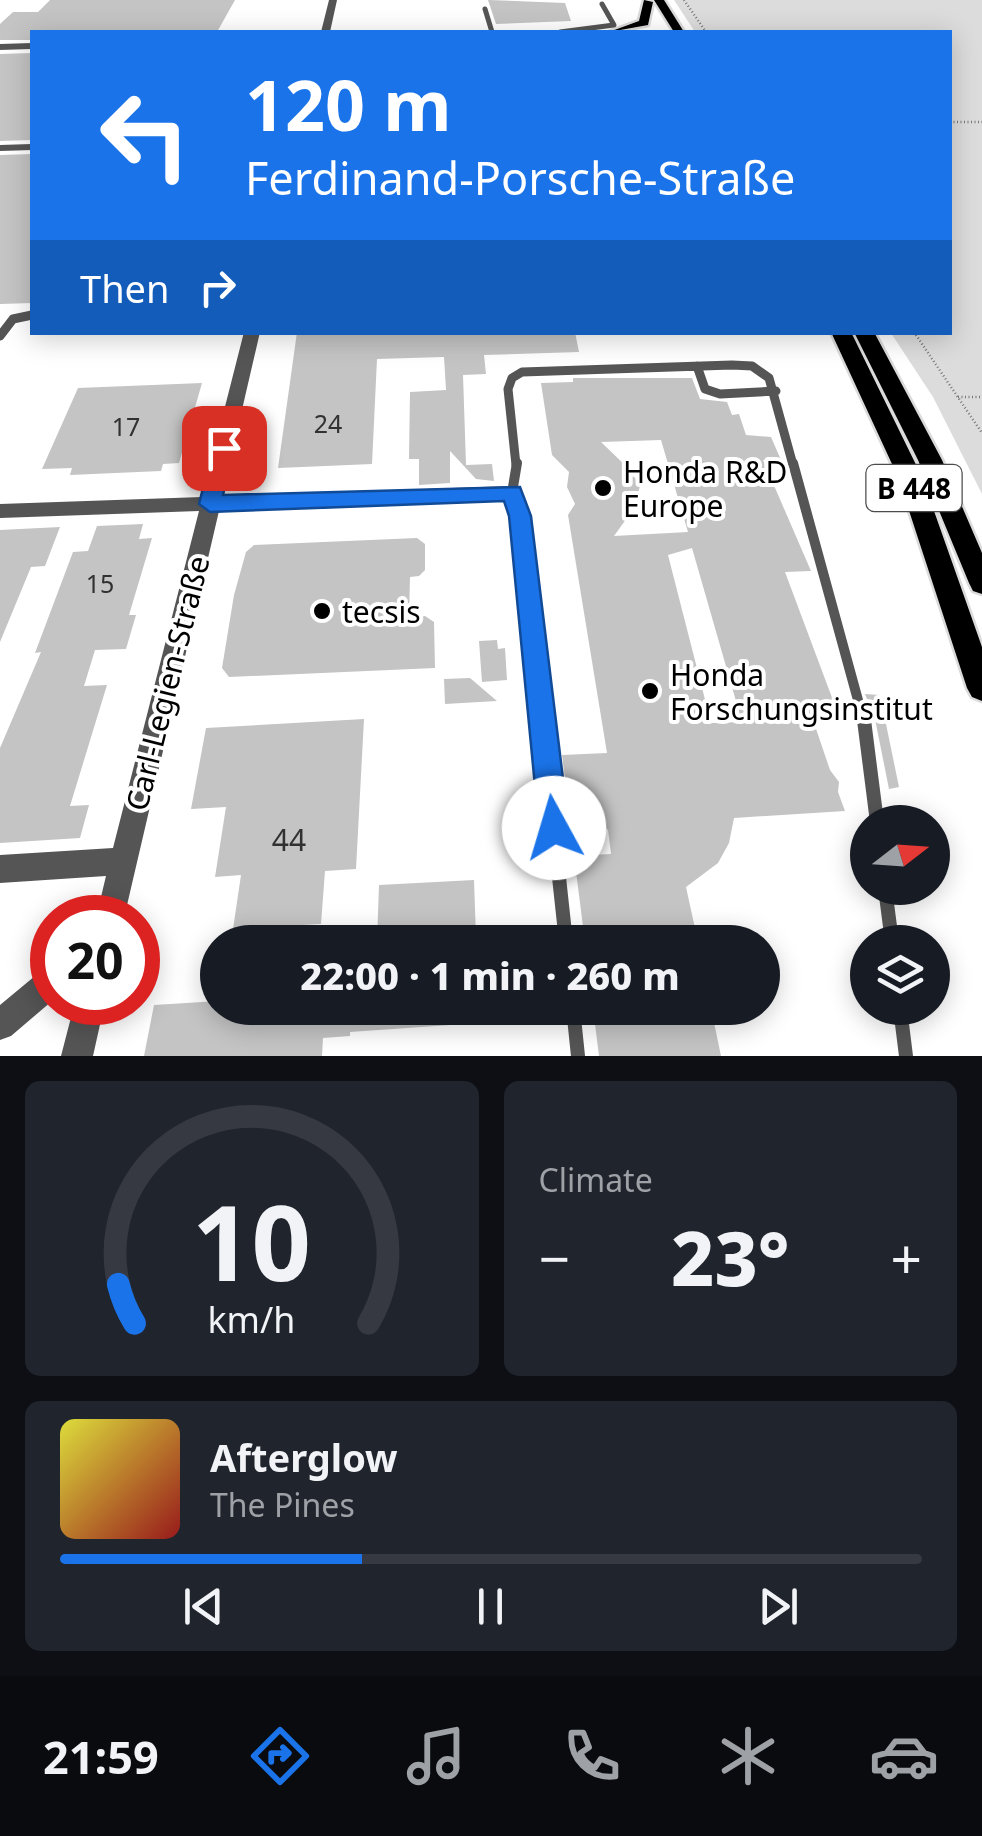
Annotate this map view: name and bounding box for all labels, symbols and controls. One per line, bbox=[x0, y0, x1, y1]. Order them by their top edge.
text: 120 m bbox=[245, 56, 452, 152]
icon: left bbox=[80, 70, 210, 200]
text: Ferdinand-Porsche-Straße bbox=[245, 147, 795, 208]
icon: right bbox=[190, 260, 245, 315]
text: Then bbox=[80, 262, 170, 314]
pin bbox=[182, 406, 267, 491]
house number: 24 bbox=[314, 406, 342, 440]
house number: 17 bbox=[112, 409, 140, 443]
icon: arrive bbox=[197, 421, 252, 476]
place label: Honda R&D Europe bbox=[623, 451, 788, 526]
road number: B 448 bbox=[866, 465, 962, 511]
marker: Honda R&D Europe bbox=[592, 477, 614, 499]
street label: Carl-Legien-Straße bbox=[116, 551, 218, 815]
house number: 15 bbox=[86, 566, 114, 600]
place label: tecsis bbox=[342, 591, 421, 632]
marker: tecsis bbox=[311, 600, 333, 622]
place label: Honda Forschungsinstitut bbox=[670, 654, 933, 729]
marker: Honda Forschungsinstitut bbox=[639, 680, 661, 702]
position arrow bbox=[502, 776, 606, 880]
north arrow bbox=[850, 805, 950, 905]
map controls bbox=[850, 805, 950, 1025]
house number: 44 bbox=[272, 819, 306, 860]
speed limit sign: 20 bbox=[30, 895, 160, 1025]
button: layers bbox=[850, 925, 950, 1025]
text: 22:00 · 1 min · 260 m bbox=[300, 949, 680, 1001]
text: Climate bbox=[539, 1158, 653, 1201]
text: 10 bbox=[192, 1170, 311, 1311]
text: 23° bbox=[671, 1206, 789, 1308]
text: − bbox=[539, 1220, 570, 1295]
text: + bbox=[891, 1220, 922, 1295]
text: km/h bbox=[208, 1295, 296, 1343]
text: Afterglow bbox=[210, 1431, 398, 1483]
text: The Pines bbox=[210, 1483, 355, 1526]
icon: previous bbox=[176, 1579, 231, 1634]
icon: pause bbox=[463, 1579, 518, 1634]
icon: next bbox=[751, 1579, 806, 1634]
icon: directions bbox=[245, 1721, 315, 1791]
icon: music bbox=[401, 1721, 471, 1791]
icon: phone bbox=[557, 1721, 627, 1791]
icon: climate bbox=[713, 1721, 783, 1791]
icon: car bbox=[869, 1721, 939, 1791]
text: 21:59 bbox=[43, 1726, 159, 1787]

